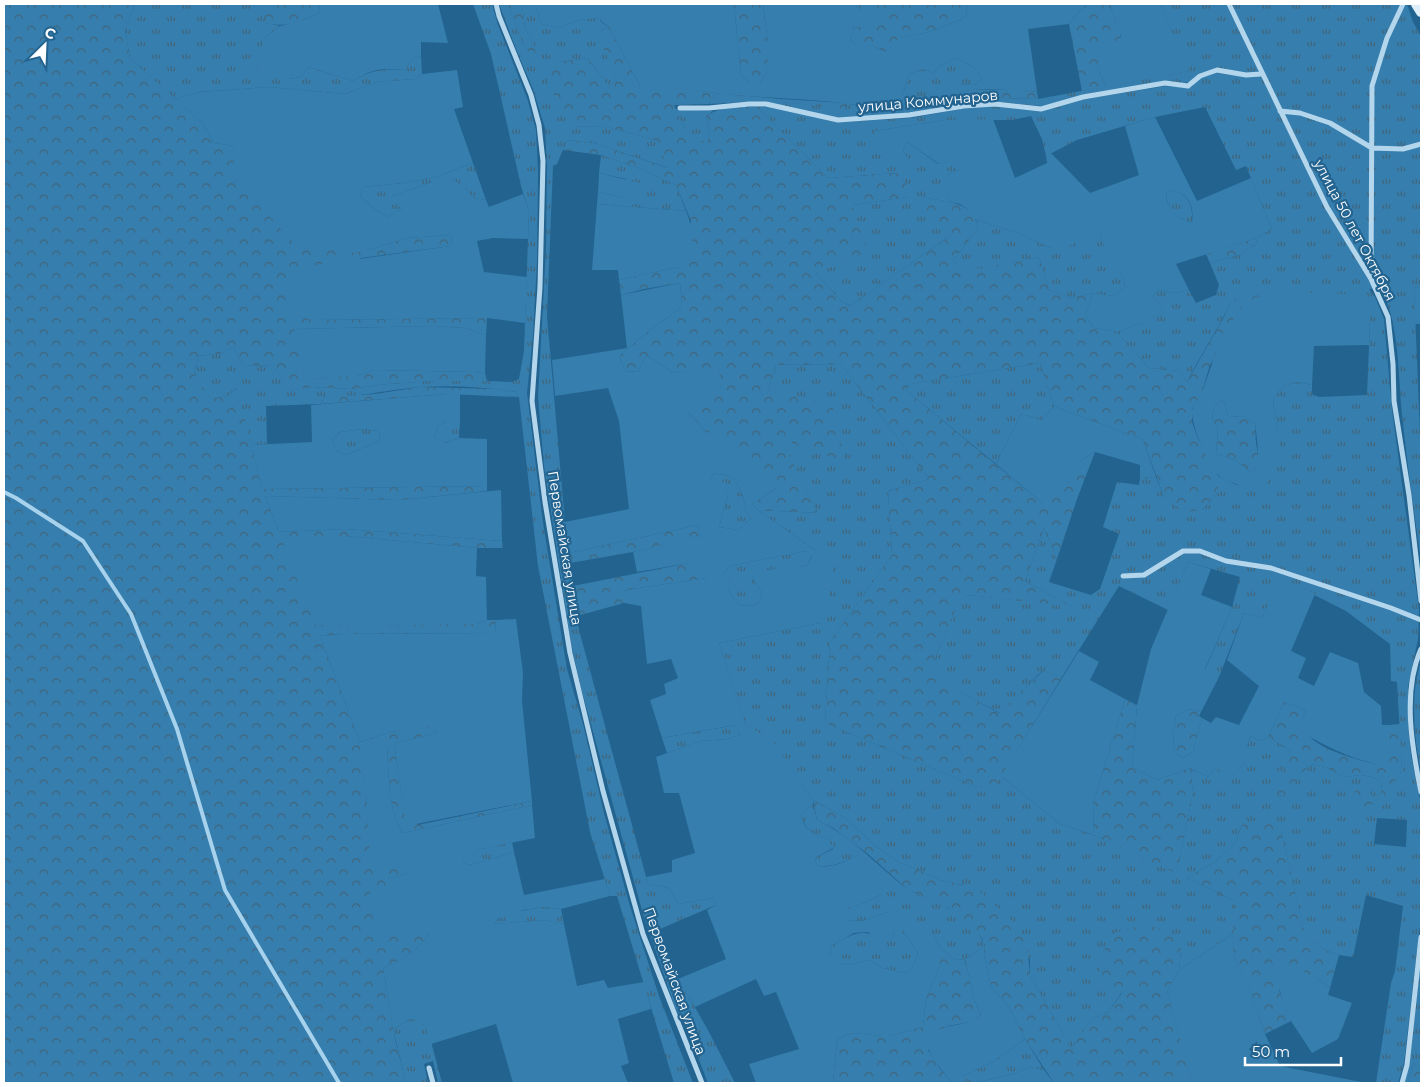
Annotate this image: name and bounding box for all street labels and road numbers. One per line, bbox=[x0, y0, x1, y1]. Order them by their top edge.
street label: улица Коммунаров bbox=[856, 86, 999, 116]
street label: улица 50 лет Октября bbox=[1310, 155, 1400, 304]
street label: Первомайская улица bbox=[544, 470, 586, 626]
street label: Первомайская улица bbox=[640, 905, 710, 1057]

